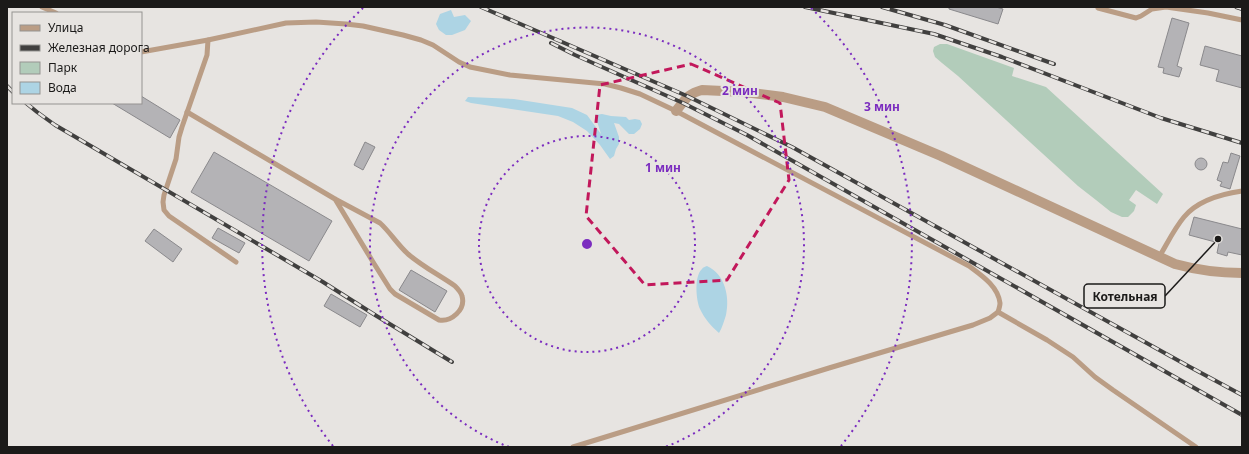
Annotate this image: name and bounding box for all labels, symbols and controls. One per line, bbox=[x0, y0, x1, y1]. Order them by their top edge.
legend bbox=[12, 12, 142, 104]
text: Улица bbox=[48, 19, 83, 36]
text: Железная дорога bbox=[48, 39, 150, 56]
text: Парк bbox=[48, 59, 78, 76]
text: Вода bbox=[48, 79, 77, 96]
text: 2 мин bbox=[722, 82, 758, 99]
text: 3 мин bbox=[864, 98, 900, 115]
text: 1 мин bbox=[645, 159, 681, 176]
centre of rings bbox=[580, 237, 594, 251]
callout: Котельная bbox=[1084, 284, 1165, 308]
text: Котельная bbox=[1092, 288, 1158, 305]

